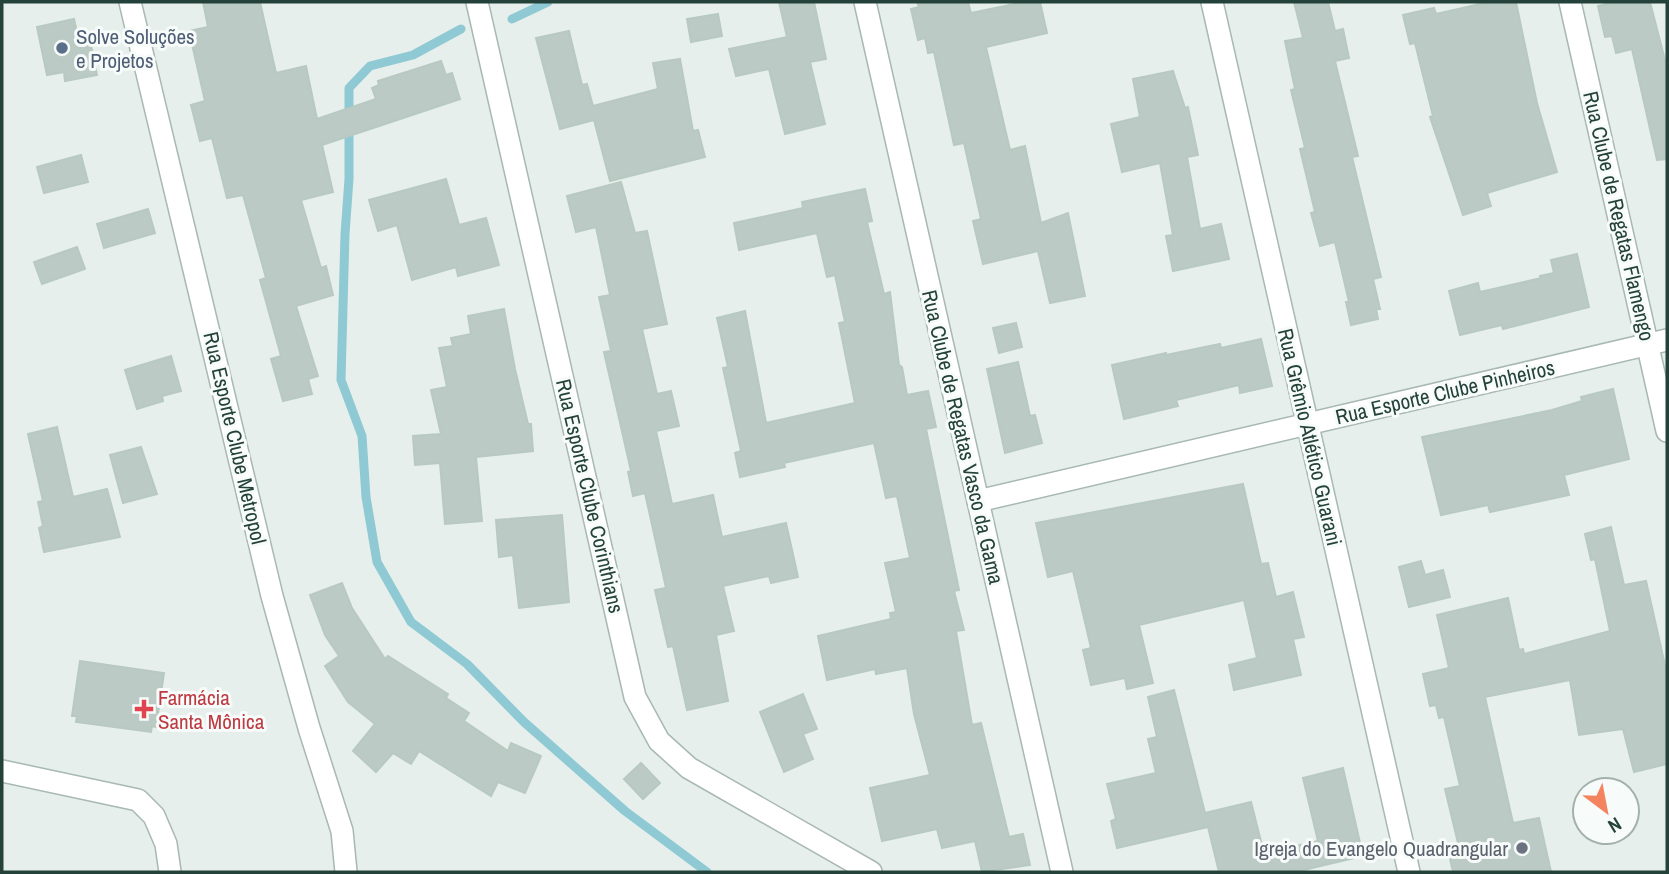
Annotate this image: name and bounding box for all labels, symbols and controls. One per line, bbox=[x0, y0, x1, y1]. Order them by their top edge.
place label: Solve Soluções e Projetos bbox=[76, 22, 195, 75]
marker: Solve Soluções e Projetos bbox=[54, 40, 70, 56]
street label: Rua Clube de Regatas Flamengo bbox=[1576, 88, 1662, 344]
street label: Rua Clube de Regatas Vasco da Gama bbox=[915, 287, 1011, 587]
street label: Rua Grêmio Atlético Guarani bbox=[1271, 326, 1349, 548]
street label: Rua Esporte Clube Metropol bbox=[196, 329, 274, 547]
street label: Rua Esporte Clube Pinheiros bbox=[1333, 353, 1557, 431]
street label: Rua Esporte Clube Corinthians bbox=[549, 376, 631, 616]
place label: Farmácia Santa Mônica bbox=[158, 683, 265, 736]
marker: Farmácia Santa Mônica bbox=[136, 701, 152, 717]
north arrow bbox=[1571, 776, 1641, 846]
text: N bbox=[1603, 811, 1627, 839]
place label: Igreja do Evangelo Quadrangular bbox=[1254, 834, 1508, 863]
marker: Igreja do Evangelo Quadrangular bbox=[1514, 840, 1530, 856]

